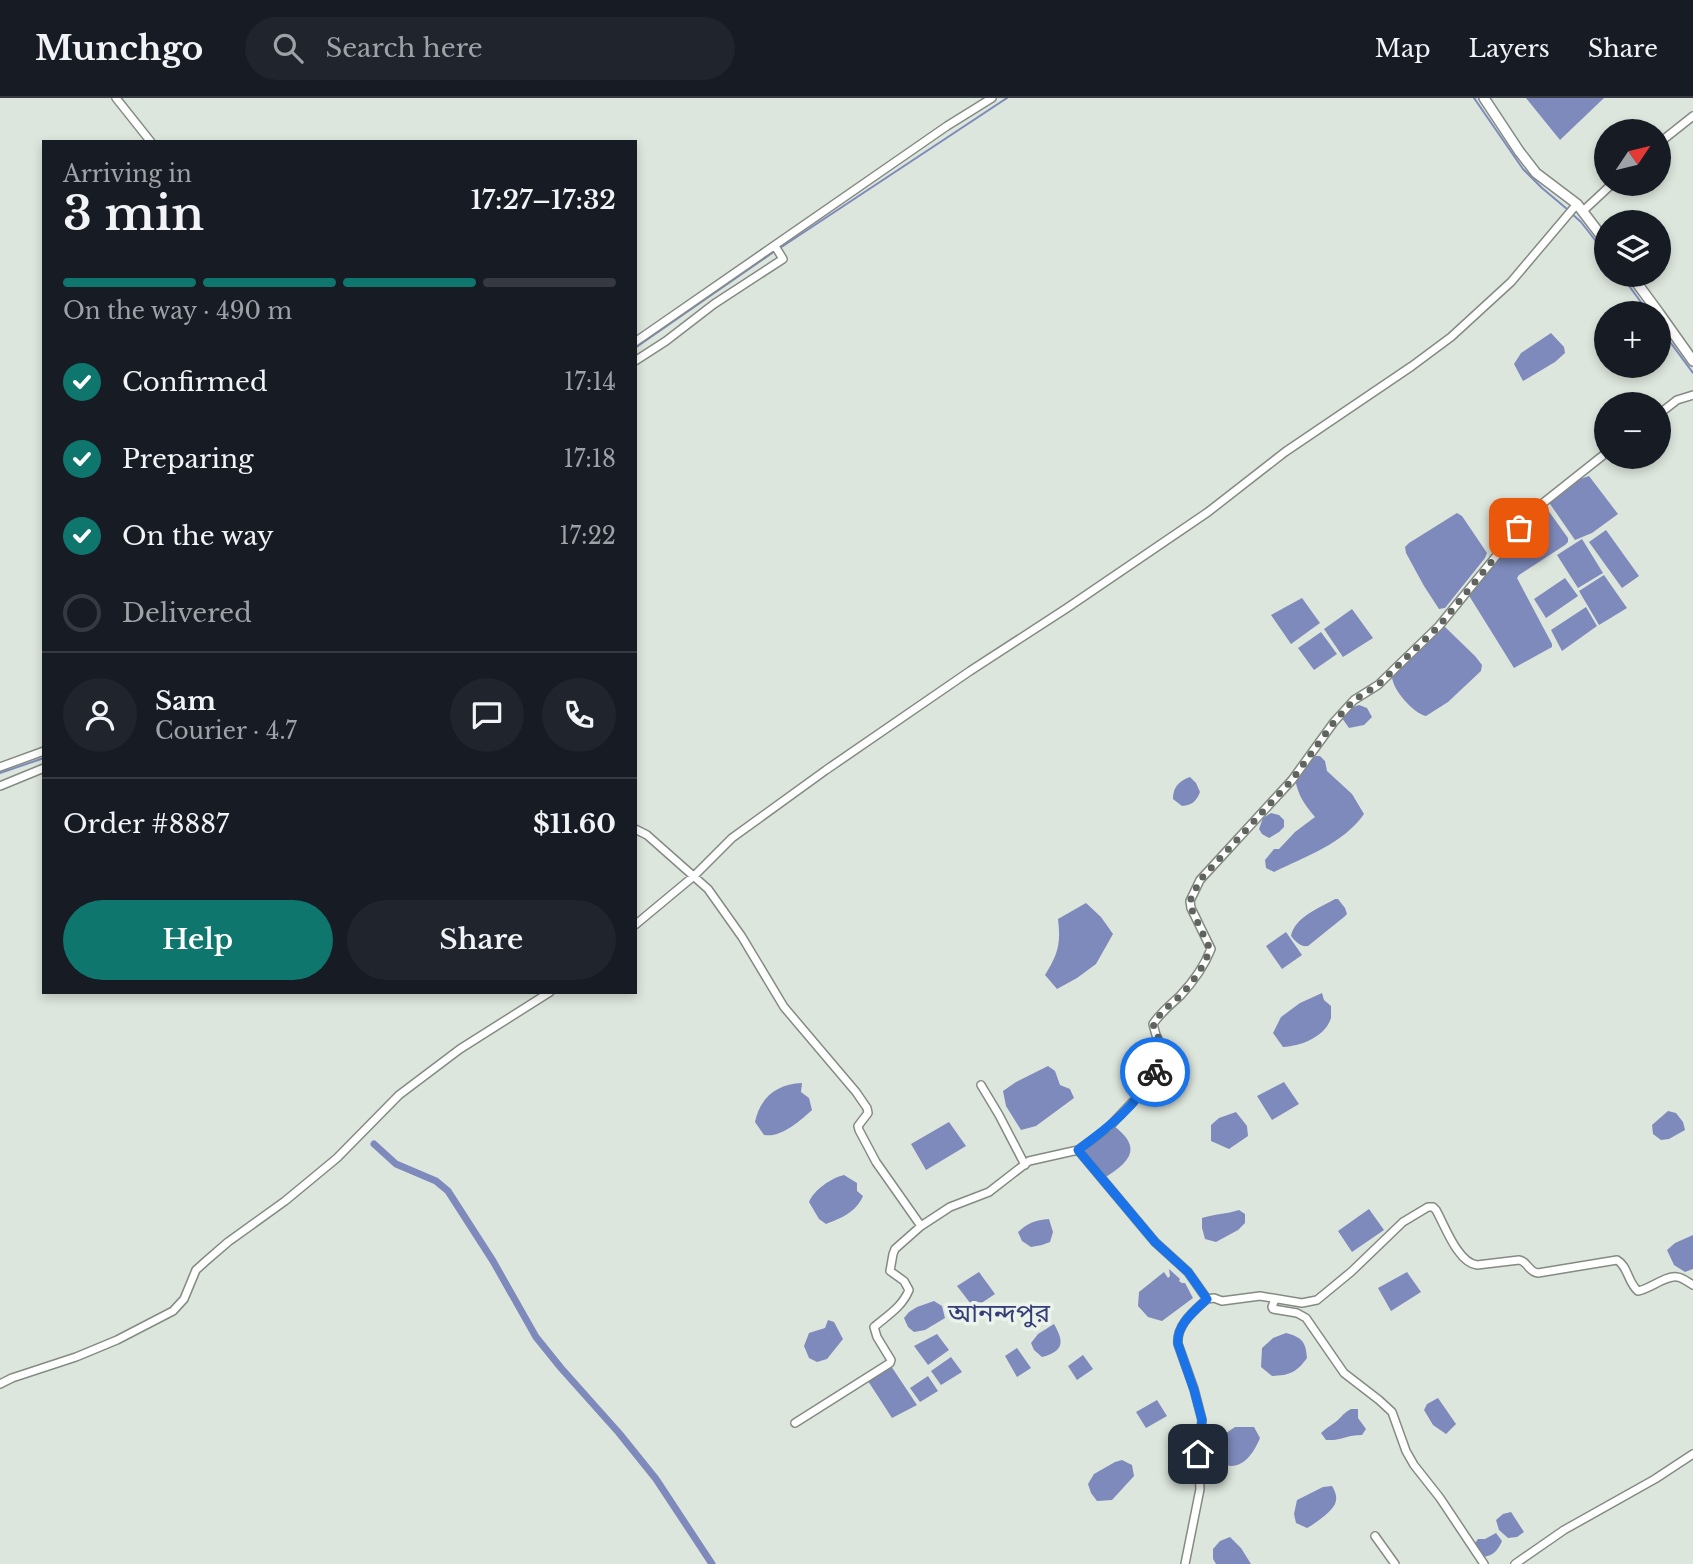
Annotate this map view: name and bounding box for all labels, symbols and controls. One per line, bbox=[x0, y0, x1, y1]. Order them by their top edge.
search box bbox=[245, 17, 735, 80]
text: Munchgo bbox=[35, 28, 203, 69]
icon: search bbox=[269, 29, 307, 67]
text: Search here bbox=[325, 32, 483, 64]
text: Map bbox=[1375, 34, 1431, 63]
text: Layers bbox=[1469, 34, 1550, 63]
text: Share bbox=[1588, 34, 1658, 63]
north arrow bbox=[1594, 119, 1671, 196]
map controls bbox=[1594, 119, 1671, 469]
text: Arriving in bbox=[63, 160, 192, 188]
text: 17:27–17:32 bbox=[470, 184, 616, 216]
text: 3 min bbox=[63, 185, 204, 242]
button: layers bbox=[1594, 210, 1671, 287]
text: On the way · 490 m bbox=[63, 297, 292, 325]
button: + bbox=[1594, 301, 1671, 378]
icon: check bbox=[63, 363, 101, 401]
text: Confirmed bbox=[122, 366, 267, 398]
text: 17:14 bbox=[564, 368, 616, 396]
button: − bbox=[1594, 392, 1671, 469]
icon: check bbox=[63, 440, 101, 478]
text: Preparing bbox=[122, 443, 254, 475]
text: 17:18 bbox=[563, 445, 616, 473]
pin bbox=[1489, 498, 1549, 558]
icon: bag bbox=[1500, 509, 1538, 547]
icon: check bbox=[63, 517, 101, 555]
text: On the way bbox=[122, 520, 274, 552]
text: 17:22 bbox=[559, 522, 616, 550]
text: Delivered bbox=[122, 597, 252, 629]
button: person bbox=[63, 678, 137, 752]
button: chat bbox=[450, 678, 524, 752]
button: phone bbox=[542, 678, 616, 752]
text: Sam bbox=[155, 685, 216, 717]
text: Courier · 4.7 bbox=[155, 717, 297, 745]
text: Order #8887 bbox=[63, 808, 229, 840]
text: $11.60 bbox=[533, 808, 616, 840]
button: Help bbox=[63, 900, 333, 980]
button: Share bbox=[347, 900, 616, 980]
courier bbox=[1120, 1037, 1190, 1107]
icon: bike bbox=[1136, 1053, 1174, 1091]
district label: আনন্দপুর bbox=[947, 1297, 1051, 1329]
pin bbox=[1168, 1424, 1228, 1484]
icon: home bbox=[1179, 1435, 1217, 1473]

